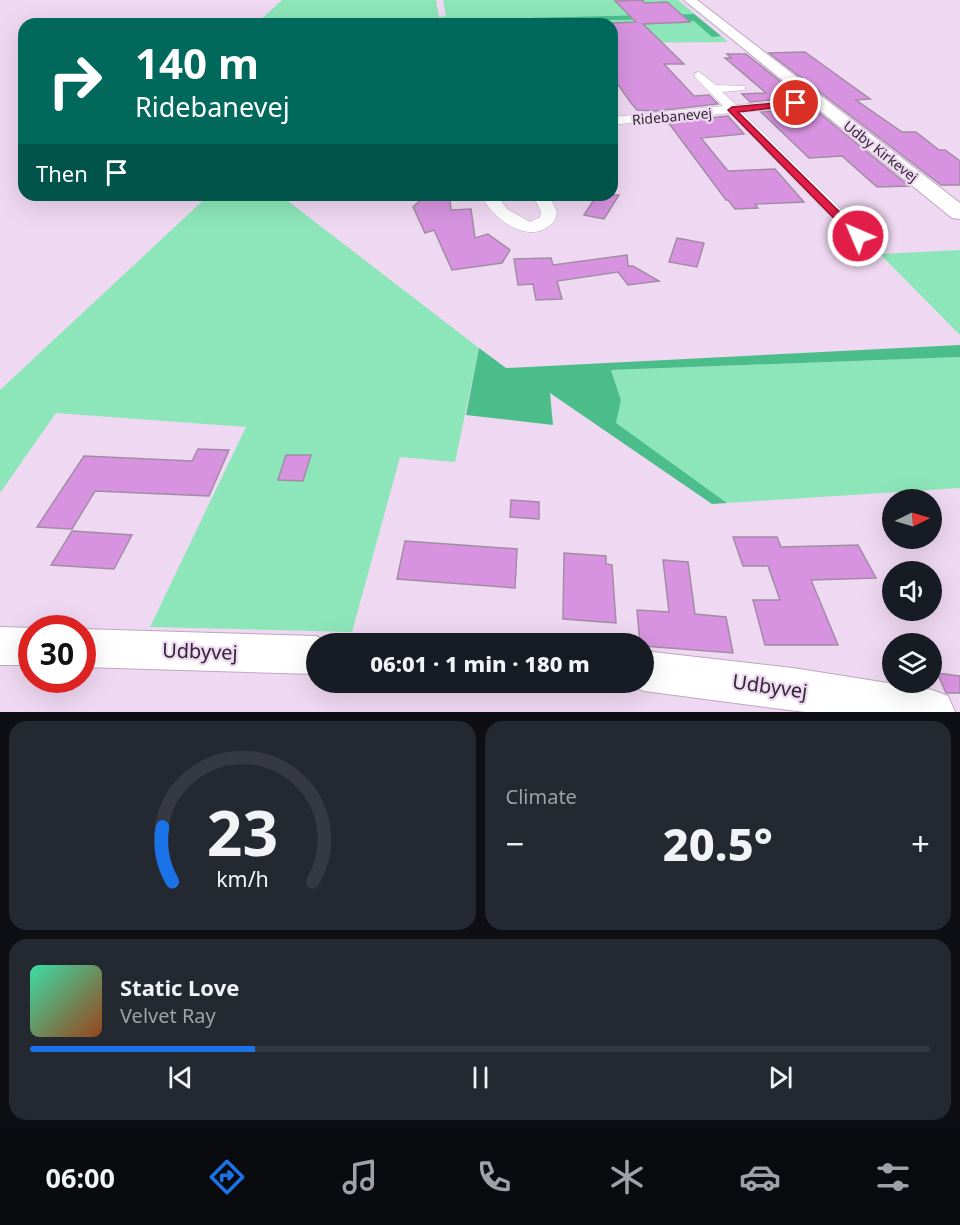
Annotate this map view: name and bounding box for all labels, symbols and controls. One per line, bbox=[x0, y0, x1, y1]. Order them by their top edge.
text: 140 m bbox=[135, 34, 259, 91]
icon: right bbox=[36, 42, 114, 120]
pin bbox=[770, 77, 821, 128]
icon: arrive bbox=[779, 86, 812, 119]
text: Ridebanevej bbox=[135, 88, 290, 125]
street label: Ridebanevej bbox=[631, 103, 713, 129]
street label: Udby Kirkevej bbox=[840, 116, 922, 186]
icon: arrive bbox=[100, 156, 133, 189]
text: Then bbox=[36, 158, 88, 188]
position arrow bbox=[826, 204, 890, 268]
north arrow bbox=[882, 489, 942, 549]
map controls bbox=[882, 489, 942, 693]
button: sound bbox=[882, 561, 942, 621]
speed limit sign: 30 bbox=[18, 615, 96, 693]
button: layers bbox=[882, 633, 942, 693]
street label: Udbyvej bbox=[162, 636, 238, 666]
text: 06:01 · 1 min · 180 m bbox=[370, 648, 590, 678]
street label: Udbyvej bbox=[731, 667, 809, 705]
text: Climate bbox=[506, 783, 577, 810]
text: 23 bbox=[207, 789, 278, 874]
text: 20.5° bbox=[663, 813, 773, 874]
text: − bbox=[506, 821, 524, 866]
text: + bbox=[911, 821, 930, 866]
text: km/h bbox=[216, 865, 269, 894]
text: Static Love bbox=[120, 972, 239, 1002]
text: Velvet Ray bbox=[120, 1002, 216, 1029]
icon: previous bbox=[164, 1061, 197, 1094]
icon: pause bbox=[464, 1061, 497, 1094]
icon: next bbox=[764, 1061, 797, 1094]
icon: directions bbox=[206, 1156, 248, 1198]
icon: music bbox=[339, 1156, 381, 1198]
icon: phone bbox=[473, 1156, 515, 1198]
icon: climate bbox=[606, 1156, 648, 1198]
icon: car bbox=[739, 1156, 781, 1198]
icon: filters bbox=[872, 1156, 914, 1198]
text: 06:00 bbox=[46, 1159, 115, 1196]

